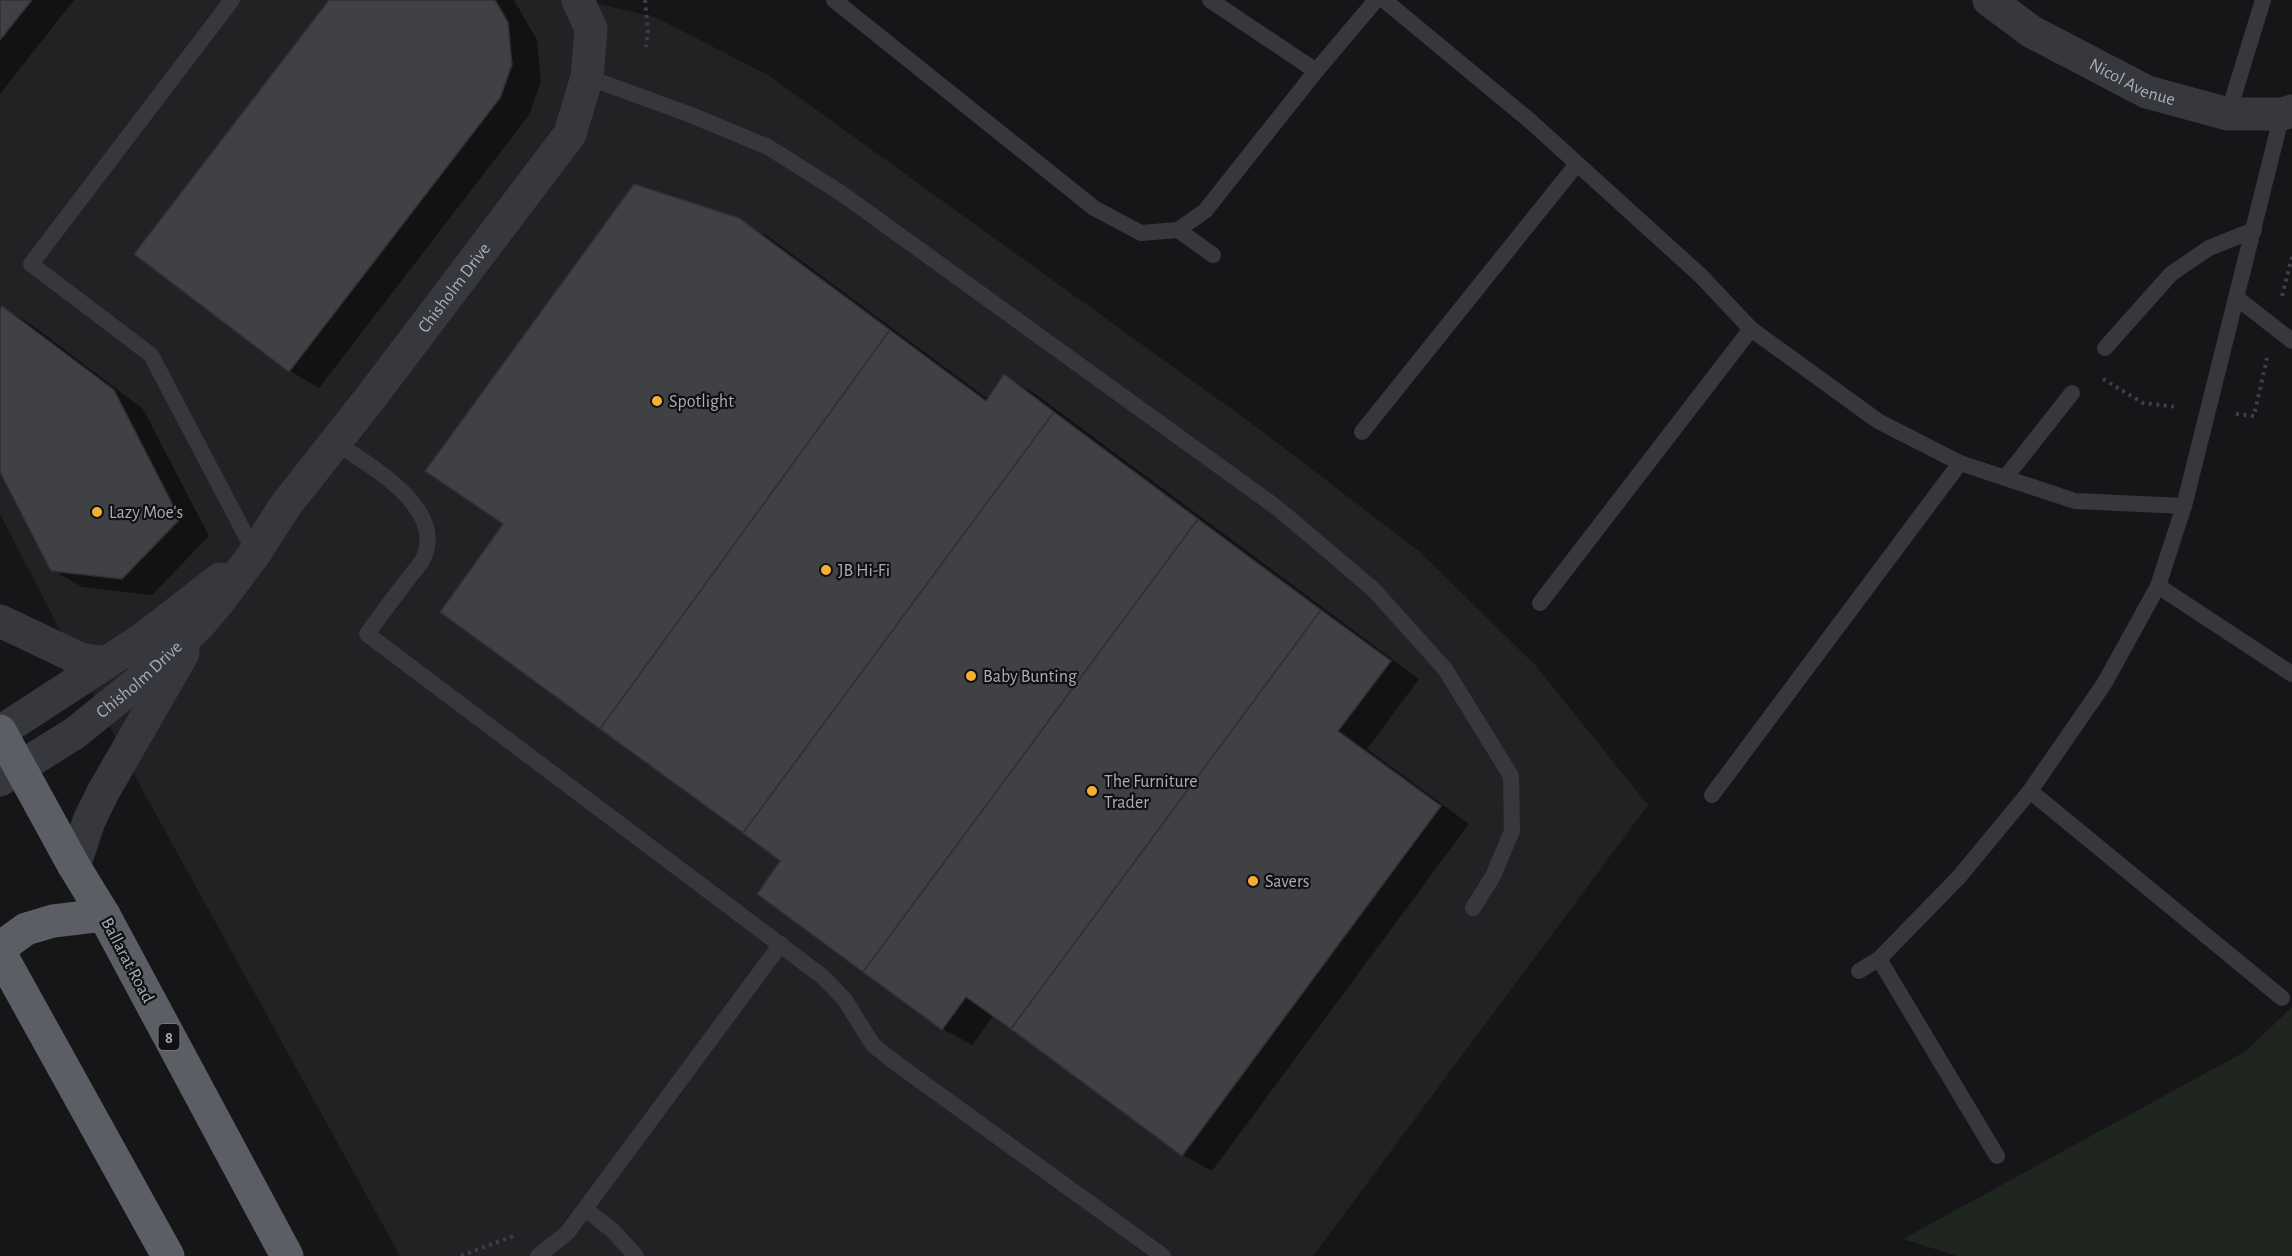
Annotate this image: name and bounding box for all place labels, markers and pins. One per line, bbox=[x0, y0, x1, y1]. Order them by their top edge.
place label: Spotlight bbox=[669, 393, 734, 411]
marker: Spotlight bbox=[650, 394, 664, 408]
place label: Lazy Moe's bbox=[109, 504, 183, 522]
marker: Lazy Moe's bbox=[90, 505, 104, 519]
place label: JB Hi-Fi bbox=[838, 562, 890, 580]
marker: JB Hi-Fi bbox=[819, 563, 833, 577]
place label: Baby Bunting bbox=[983, 668, 1077, 686]
marker: Baby Bunting bbox=[964, 669, 978, 683]
place label: The Furniture Trader bbox=[1104, 773, 1198, 812]
marker: The Furniture Trader bbox=[1085, 784, 1099, 798]
place label: Savers bbox=[1265, 873, 1309, 891]
marker: Savers bbox=[1246, 874, 1260, 888]

